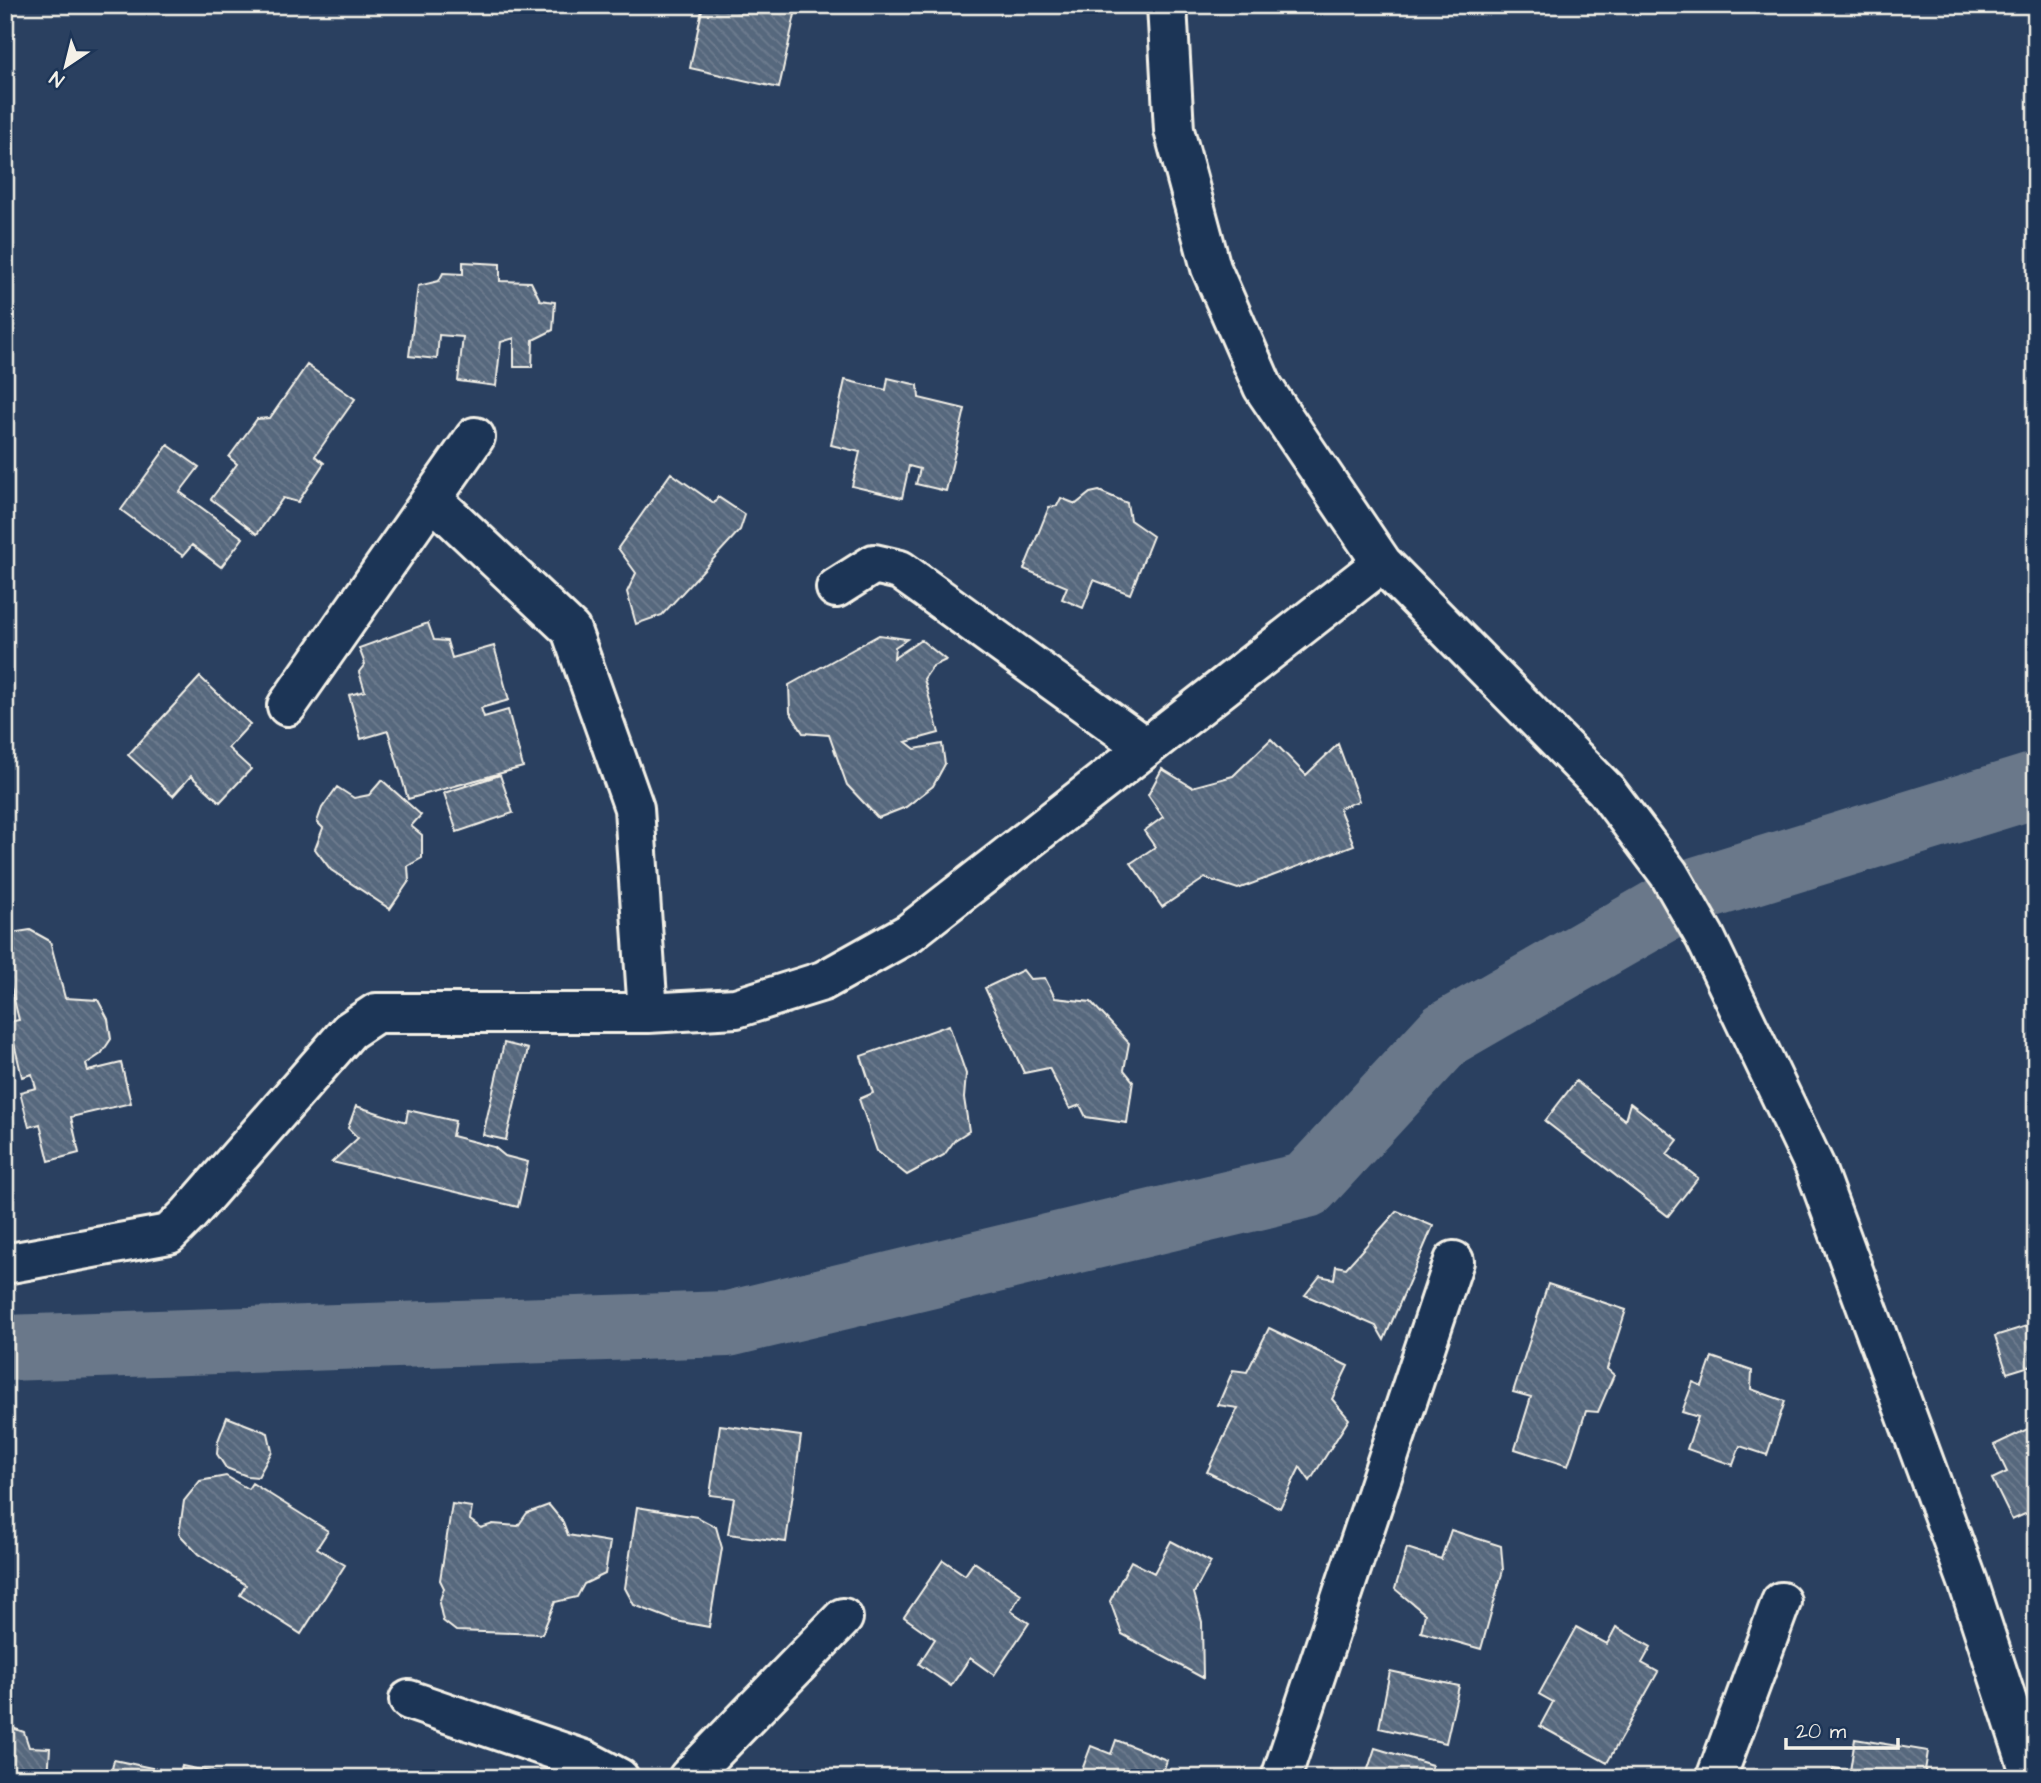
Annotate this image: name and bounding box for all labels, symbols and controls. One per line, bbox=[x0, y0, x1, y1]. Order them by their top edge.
north arrow bbox=[32, 32, 102, 102]
text: N bbox=[44, 64, 70, 93]
scale bar bbox=[1786, 1706, 1898, 1750]
text: 20 m bbox=[1796, 1717, 1847, 1746]

